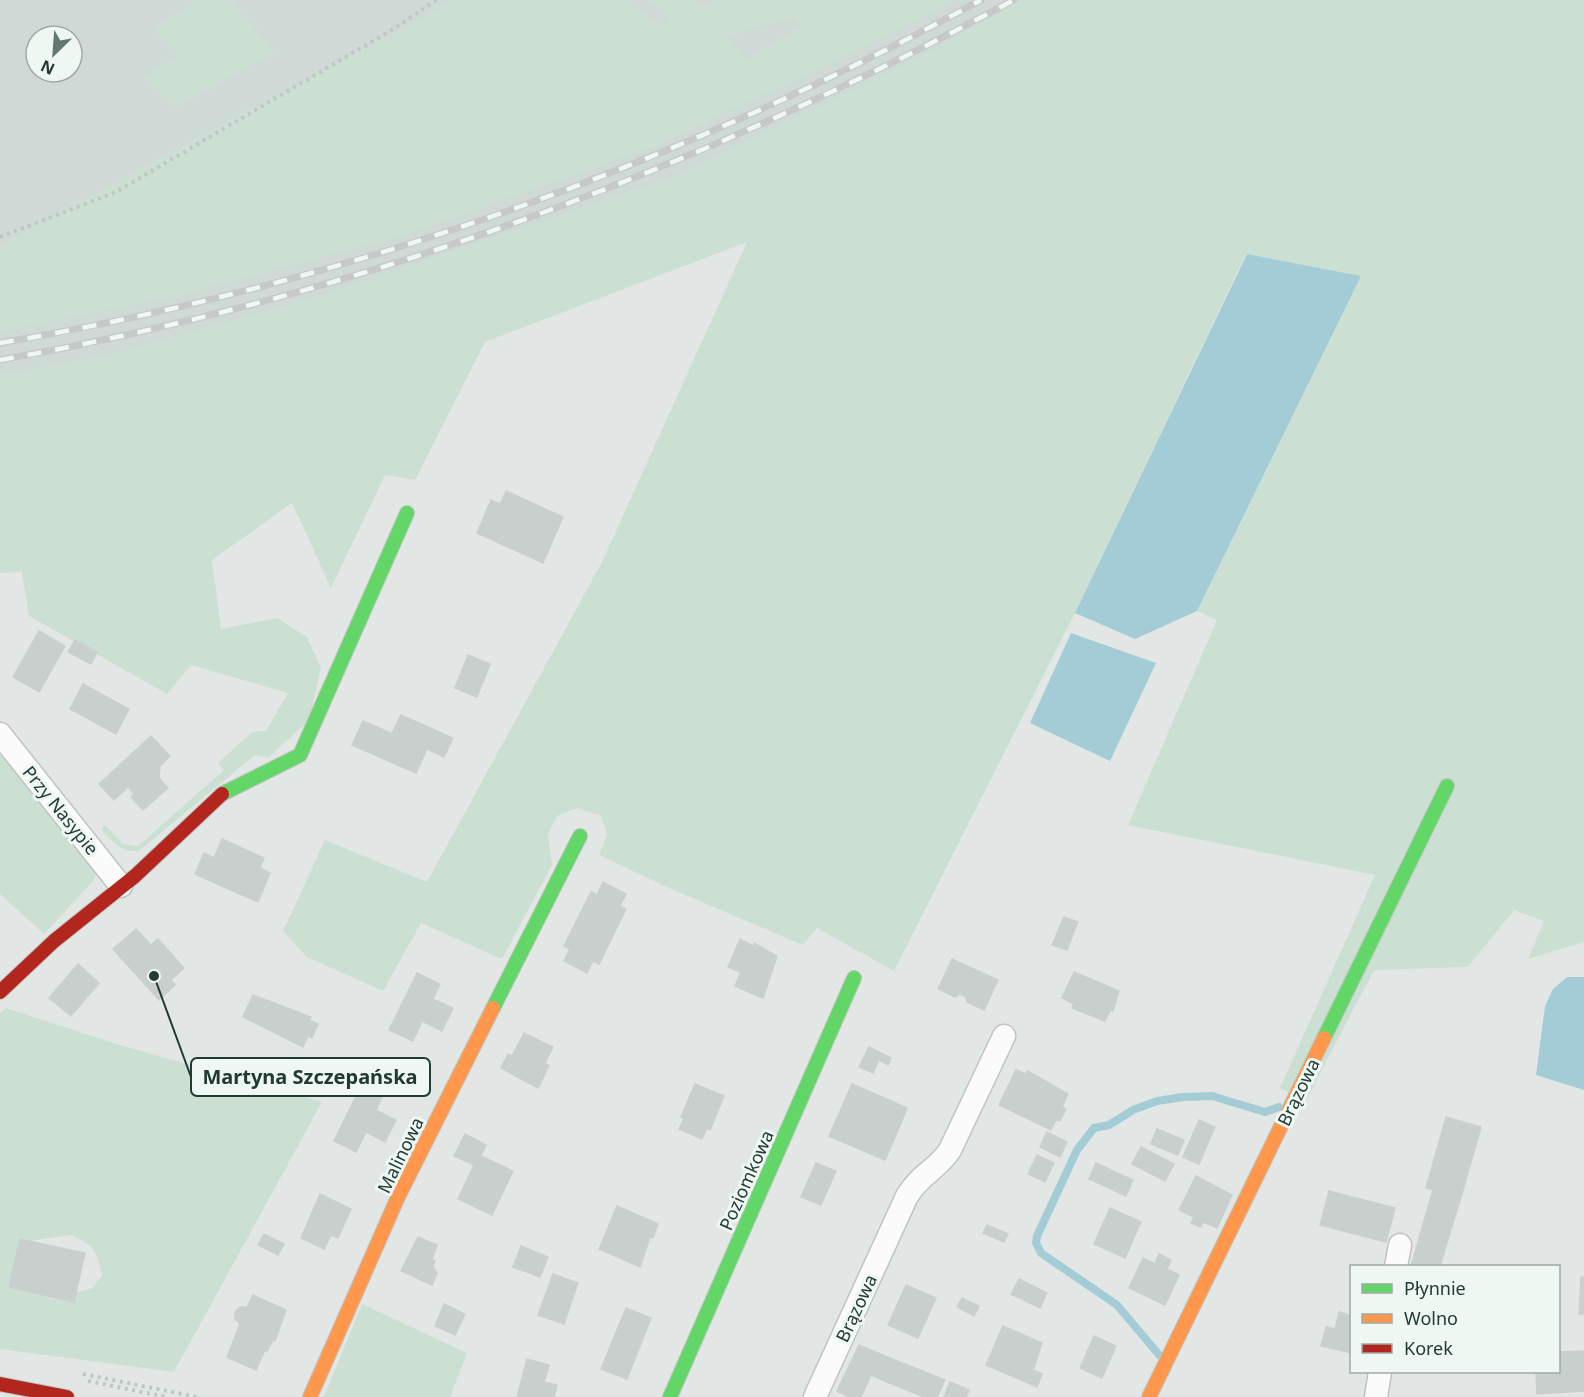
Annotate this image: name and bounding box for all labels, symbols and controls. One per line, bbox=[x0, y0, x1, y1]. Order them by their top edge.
north arrow bbox=[24, 24, 84, 84]
text: N bbox=[37, 55, 58, 80]
street label: Przy Nasypie bbox=[18, 760, 104, 860]
street label: Brązowa bbox=[1271, 1054, 1325, 1130]
callout: Martyna Szczepańska bbox=[191, 1058, 430, 1096]
text: Martyna Szczepańska bbox=[202, 1063, 418, 1090]
street label: Malinowa bbox=[371, 1113, 429, 1197]
street label: Poziomkowa bbox=[713, 1126, 779, 1234]
legend bbox=[1350, 1265, 1560, 1373]
street label: Brązowa bbox=[830, 1270, 882, 1346]
text: Płynnie bbox=[1404, 1276, 1466, 1300]
text: Wolno bbox=[1404, 1306, 1458, 1330]
text: Korek bbox=[1404, 1336, 1453, 1360]

